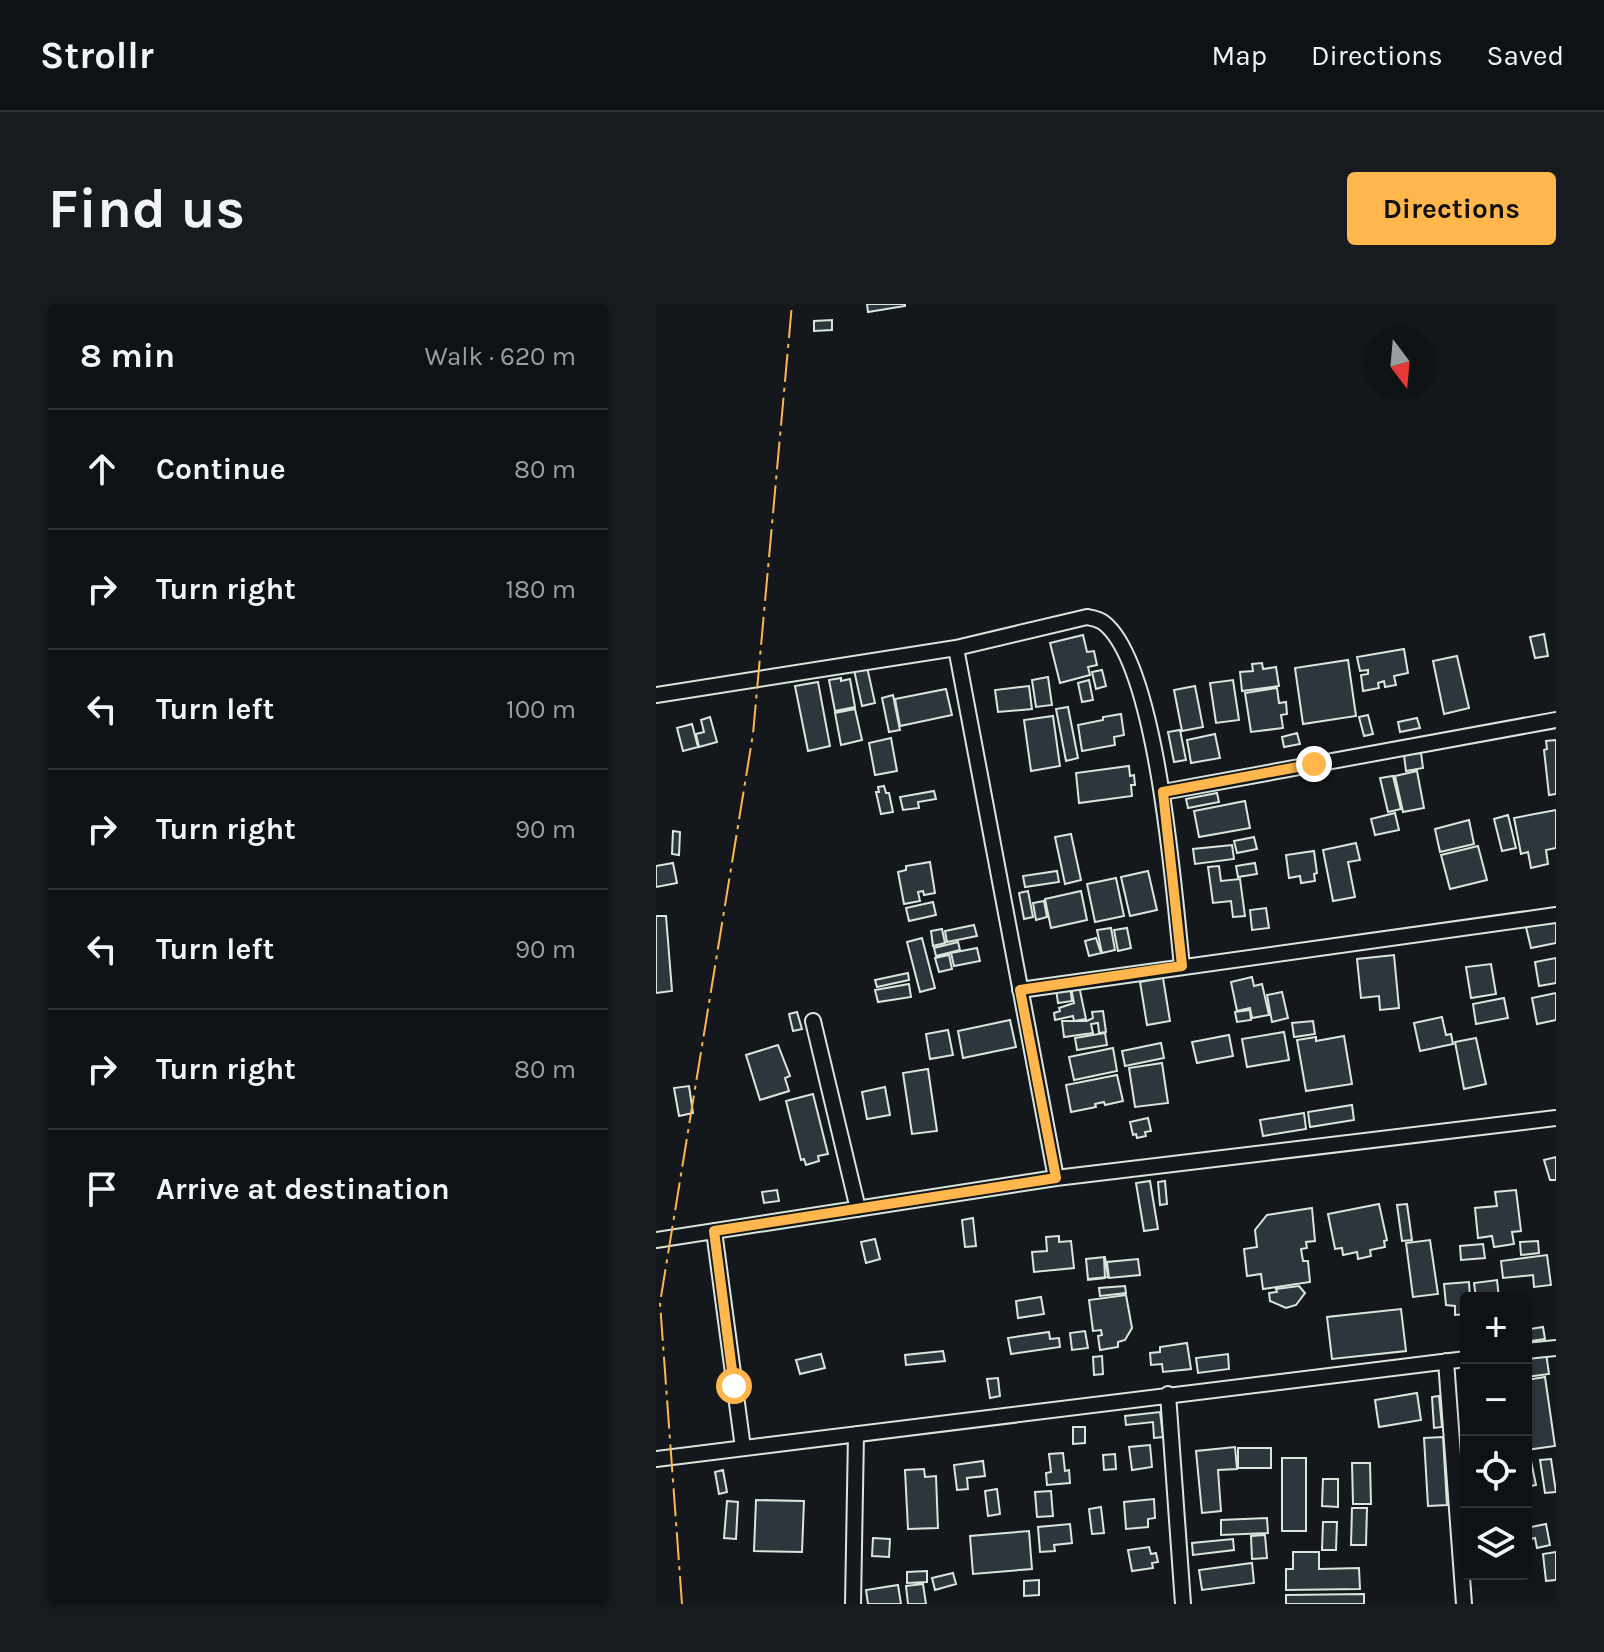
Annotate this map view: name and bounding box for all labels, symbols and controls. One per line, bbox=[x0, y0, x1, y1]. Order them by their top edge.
text: Strollr bbox=[40, 33, 154, 78]
text: Map bbox=[1212, 39, 1267, 72]
text: Directions bbox=[1311, 39, 1443, 72]
text: Saved bbox=[1487, 39, 1564, 72]
button: Directions bbox=[1347, 172, 1556, 245]
text: Find us bbox=[48, 176, 245, 241]
north arrow bbox=[1364, 328, 1436, 400]
text: 8 min bbox=[80, 336, 175, 376]
text: Walk · 620 m bbox=[424, 341, 576, 372]
icon: ahead bbox=[80, 447, 124, 491]
text: Continue bbox=[156, 451, 286, 487]
text: 80 m bbox=[514, 454, 576, 485]
icon: right bbox=[80, 567, 124, 611]
text: Turn right bbox=[156, 571, 296, 607]
text: 180 m bbox=[506, 574, 576, 605]
icon: left bbox=[80, 687, 124, 731]
text: Turn left bbox=[156, 691, 274, 727]
text: 100 m bbox=[506, 694, 576, 725]
route end bbox=[1296, 746, 1332, 782]
icon: right bbox=[80, 807, 124, 851]
text: Turn right bbox=[156, 811, 296, 847]
text: 90 m bbox=[515, 814, 576, 845]
icon: left bbox=[80, 927, 124, 971]
text: Turn left bbox=[156, 931, 274, 967]
text: 90 m bbox=[515, 934, 576, 965]
icon: right bbox=[80, 1047, 124, 1091]
text: Turn right bbox=[156, 1051, 296, 1087]
text: 80 m bbox=[514, 1054, 576, 1085]
icon: arrive bbox=[80, 1167, 124, 1211]
text: Arrive at destination bbox=[156, 1171, 450, 1207]
map controls bbox=[1460, 1292, 1532, 1580]
button: + bbox=[1460, 1292, 1532, 1364]
button: − bbox=[1460, 1364, 1532, 1436]
route start bbox=[716, 1368, 752, 1404]
button: locate bbox=[1460, 1436, 1532, 1508]
button: layers bbox=[1460, 1508, 1532, 1580]

